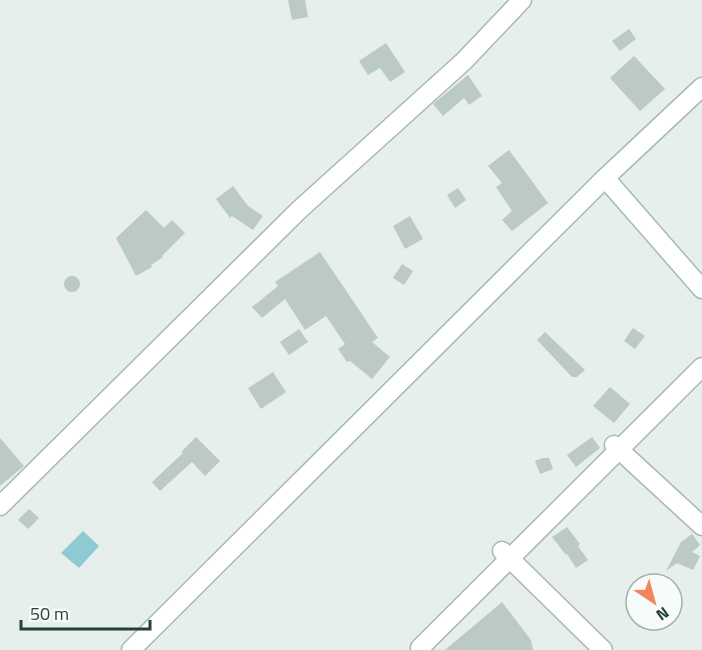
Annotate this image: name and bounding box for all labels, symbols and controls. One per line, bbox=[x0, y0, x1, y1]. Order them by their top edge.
north arrow bbox=[624, 572, 684, 632]
scale bar bbox=[21, 593, 150, 631]
text: 50 m bbox=[30, 600, 69, 627]
text: N bbox=[651, 601, 674, 627]

